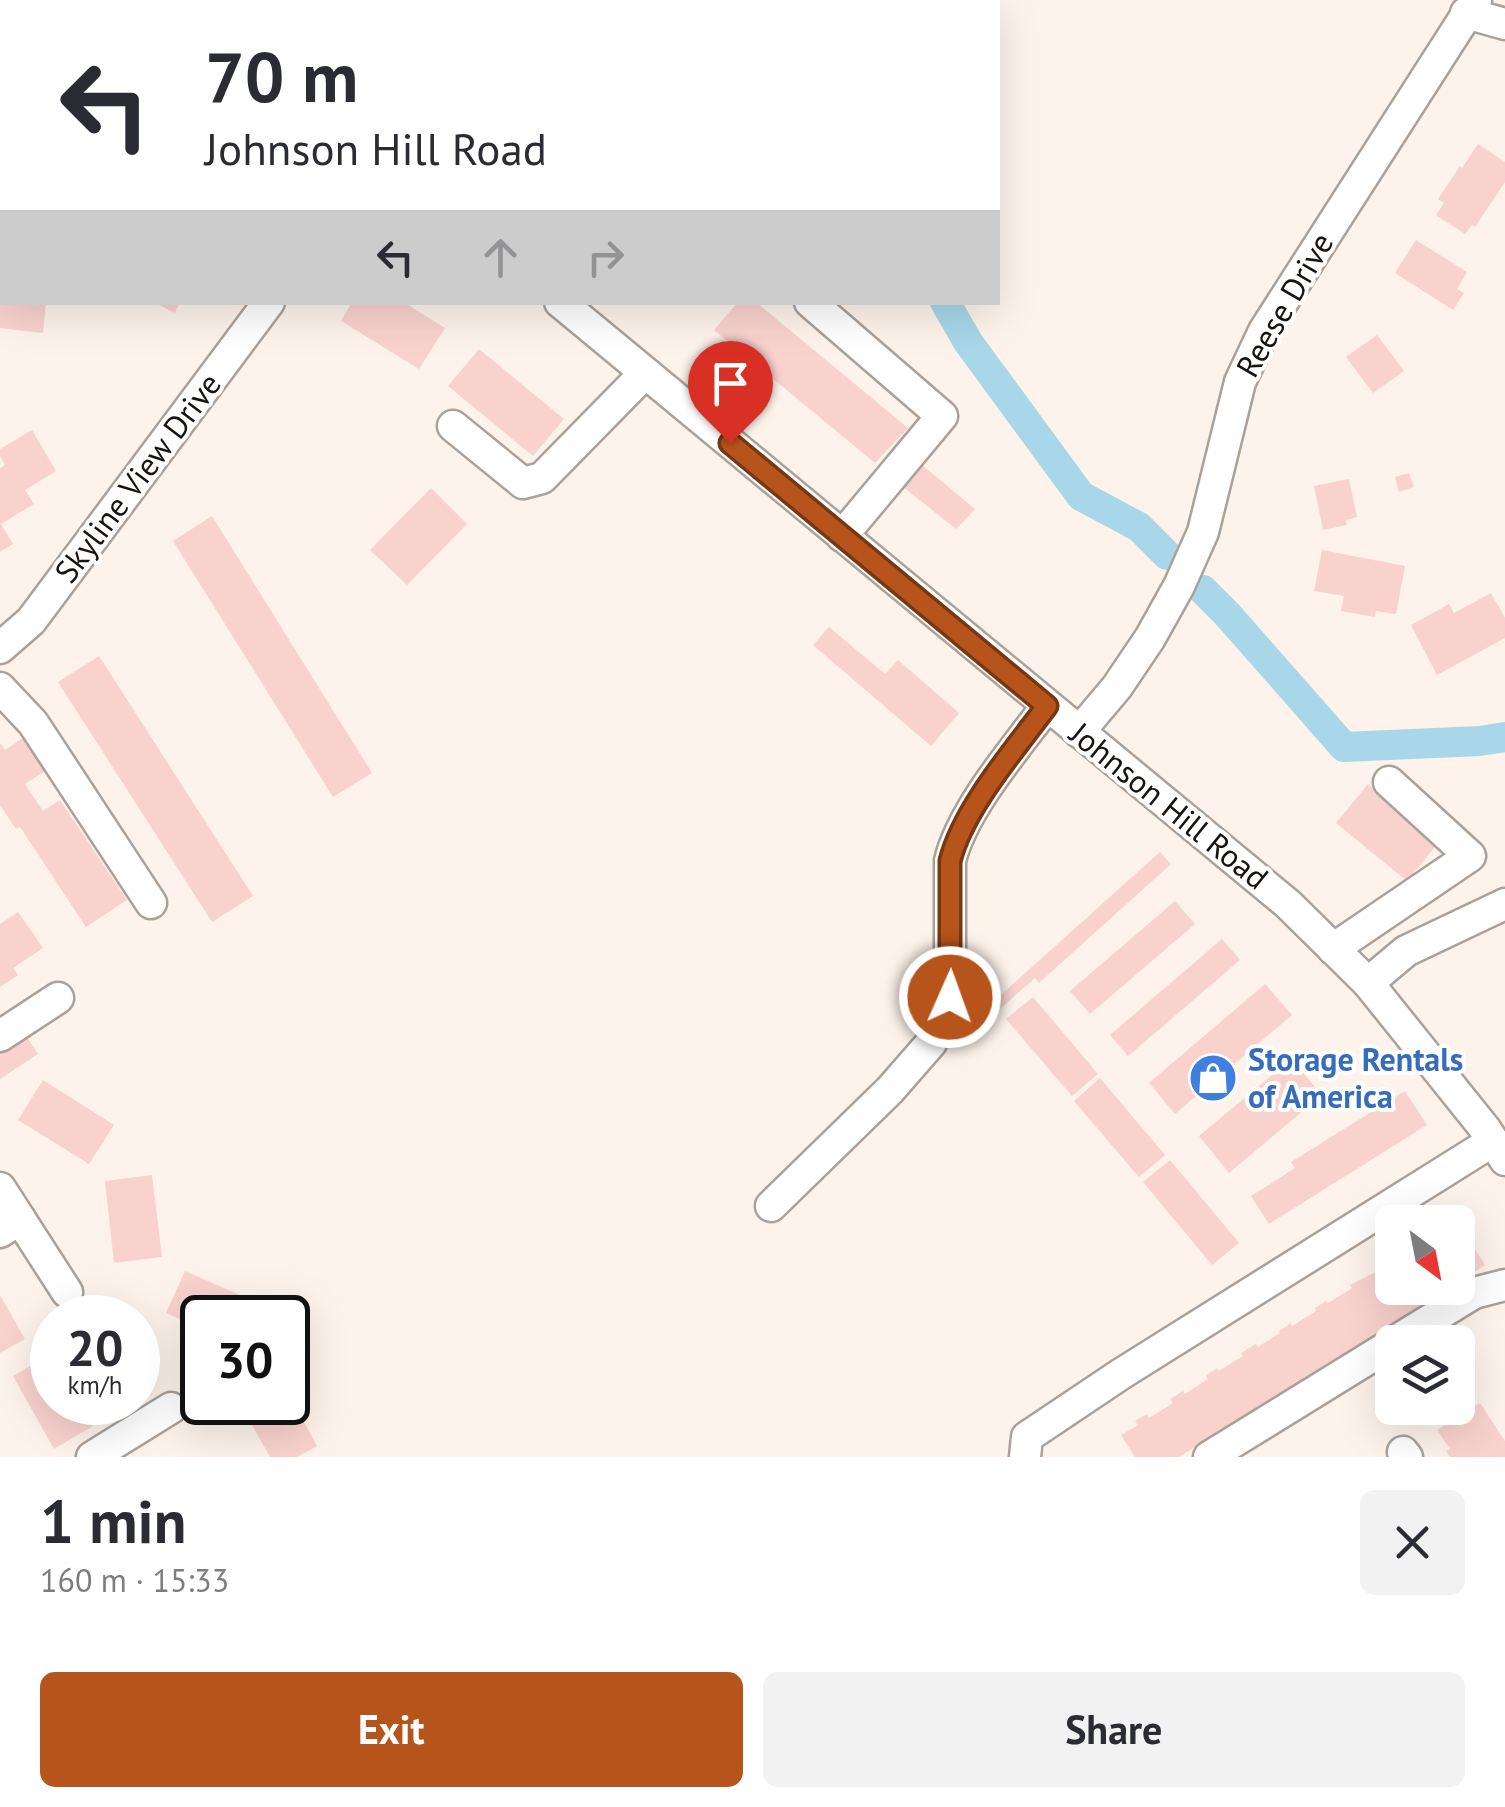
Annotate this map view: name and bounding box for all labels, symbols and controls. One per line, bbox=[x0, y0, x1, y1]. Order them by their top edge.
text: 70 m bbox=[205, 31, 358, 121]
icon: left bbox=[40, 40, 170, 170]
text: Johnson Hill Road bbox=[205, 119, 547, 177]
street label: Reese Drive bbox=[1226, 225, 1342, 384]
icon: left bbox=[368, 230, 423, 285]
icon: ahead bbox=[473, 230, 528, 285]
icon: right bbox=[578, 230, 633, 285]
pin bbox=[688, 341, 773, 444]
icon: arrive bbox=[703, 356, 758, 411]
street label: Skyline View Drive bbox=[45, 364, 230, 591]
street label: Johnson Hill Road bbox=[1060, 711, 1277, 898]
position arrow bbox=[898, 945, 1002, 1049]
place label: Storage Rentals of America bbox=[1248, 1038, 1463, 1117]
shop icon: Storage Rentals of America bbox=[1187, 1052, 1239, 1104]
north arrow bbox=[1375, 1205, 1475, 1305]
map controls bbox=[1375, 1205, 1475, 1425]
speed limit sign: 30 bbox=[180, 1295, 310, 1425]
text: 20 bbox=[67, 1315, 123, 1380]
button: layers bbox=[1375, 1325, 1475, 1425]
text: km/h bbox=[68, 1369, 122, 1401]
text: 1 min bbox=[40, 1482, 186, 1560]
button: close bbox=[1360, 1490, 1465, 1595]
text: 160 m · 15:33 bbox=[40, 1559, 229, 1601]
button: Exit bbox=[40, 1672, 743, 1787]
button: Share bbox=[763, 1672, 1465, 1787]

